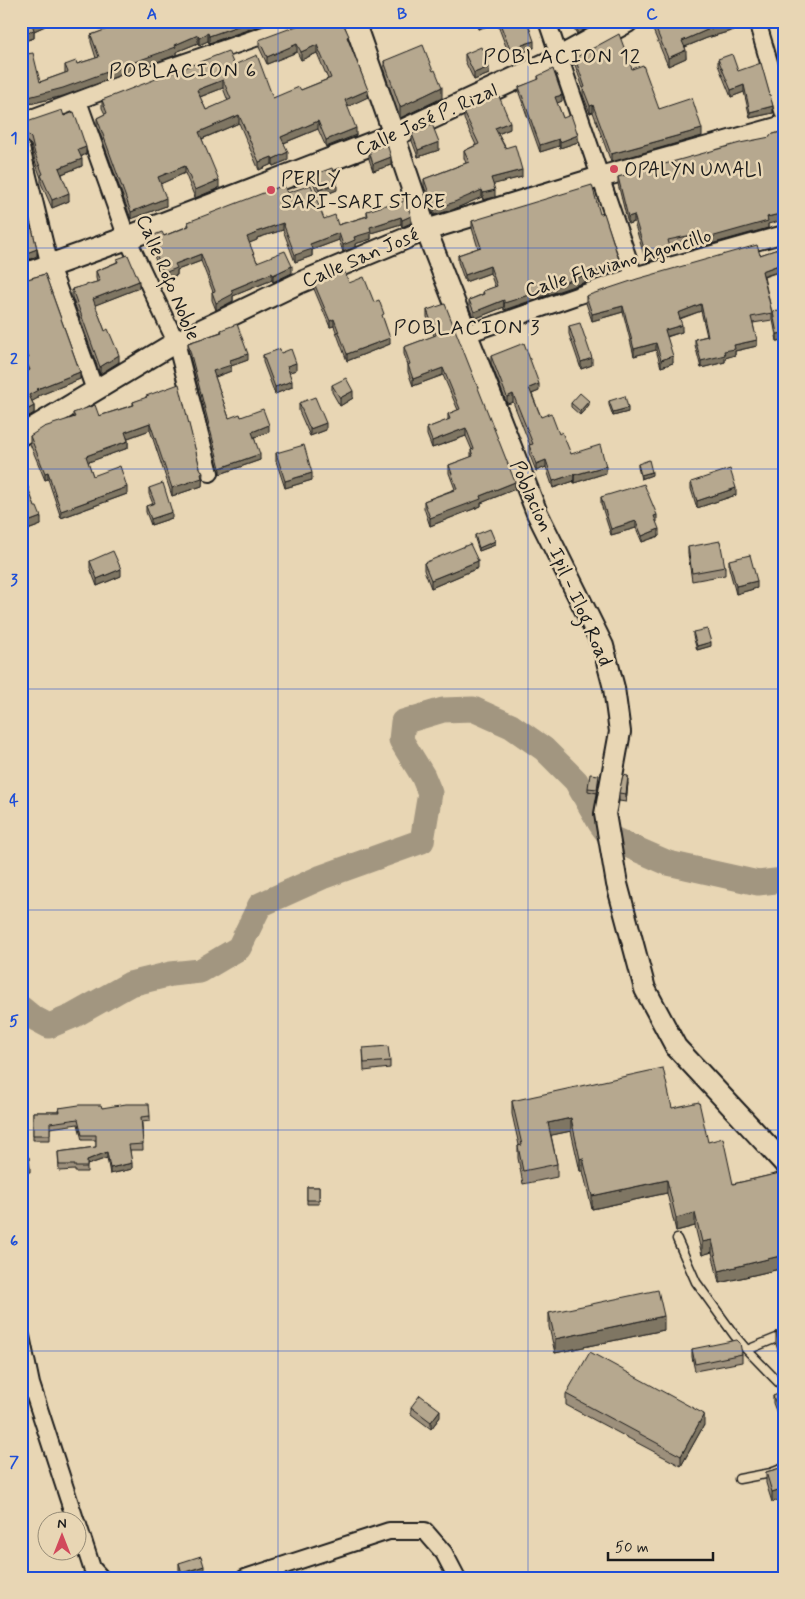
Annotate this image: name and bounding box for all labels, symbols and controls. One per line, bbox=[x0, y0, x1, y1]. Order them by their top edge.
text: A bbox=[147, 4, 157, 25]
text: B bbox=[397, 4, 407, 25]
text: C bbox=[646, 4, 658, 25]
district label: POBLACION 12 bbox=[483, 43, 641, 71]
district label: POBLACION 6 bbox=[109, 57, 257, 85]
street label: Calle José P. Rizal bbox=[352, 77, 502, 164]
text: 1 bbox=[10, 128, 18, 149]
place label: OPALYN UMALI bbox=[624, 157, 763, 184]
marker: OPALYN UMALI bbox=[608, 163, 620, 175]
place label: PERLY SARI-SARI STORE bbox=[281, 166, 446, 216]
marker: PERLY SARI-SARI STORE bbox=[265, 184, 277, 196]
street label: Calle Rofo Noble bbox=[127, 211, 206, 345]
street label: Calle San José bbox=[298, 222, 423, 295]
street label: Calle Flaviano Agoncillo bbox=[522, 222, 715, 305]
district label: POBLACION 3 bbox=[393, 314, 541, 342]
text: 2 bbox=[10, 349, 18, 370]
street label: Poblacion - Ipil - Ilog Road bbox=[501, 456, 618, 672]
text: 3 bbox=[10, 570, 18, 591]
text: 4 bbox=[9, 790, 19, 811]
text: 5 bbox=[9, 1011, 19, 1032]
text: 6 bbox=[10, 1231, 18, 1252]
text: 7 bbox=[9, 1452, 19, 1473]
north arrow bbox=[38, 1512, 88, 1562]
text: N bbox=[57, 1515, 67, 1533]
scale bar bbox=[608, 1529, 712, 1561]
text: 50 m bbox=[615, 1538, 649, 1558]

